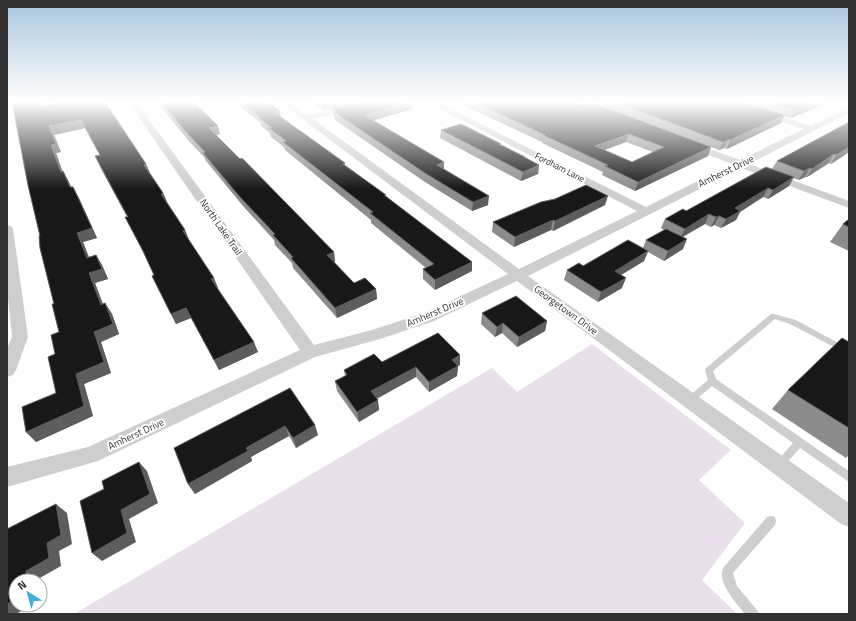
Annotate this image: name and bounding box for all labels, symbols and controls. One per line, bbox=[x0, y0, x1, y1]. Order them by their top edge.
street label: Fordham Lane bbox=[533, 149, 587, 185]
street label: Amherst Drive bbox=[696, 151, 756, 191]
street label: North Lake Trail bbox=[196, 196, 246, 258]
street label: Georgetown Drive bbox=[531, 282, 601, 338]
street label: Amherst Drive bbox=[404, 293, 466, 331]
street label: Amherst Drive bbox=[105, 414, 167, 454]
north arrow bbox=[8, 573, 48, 613]
text: N bbox=[14, 576, 30, 594]

